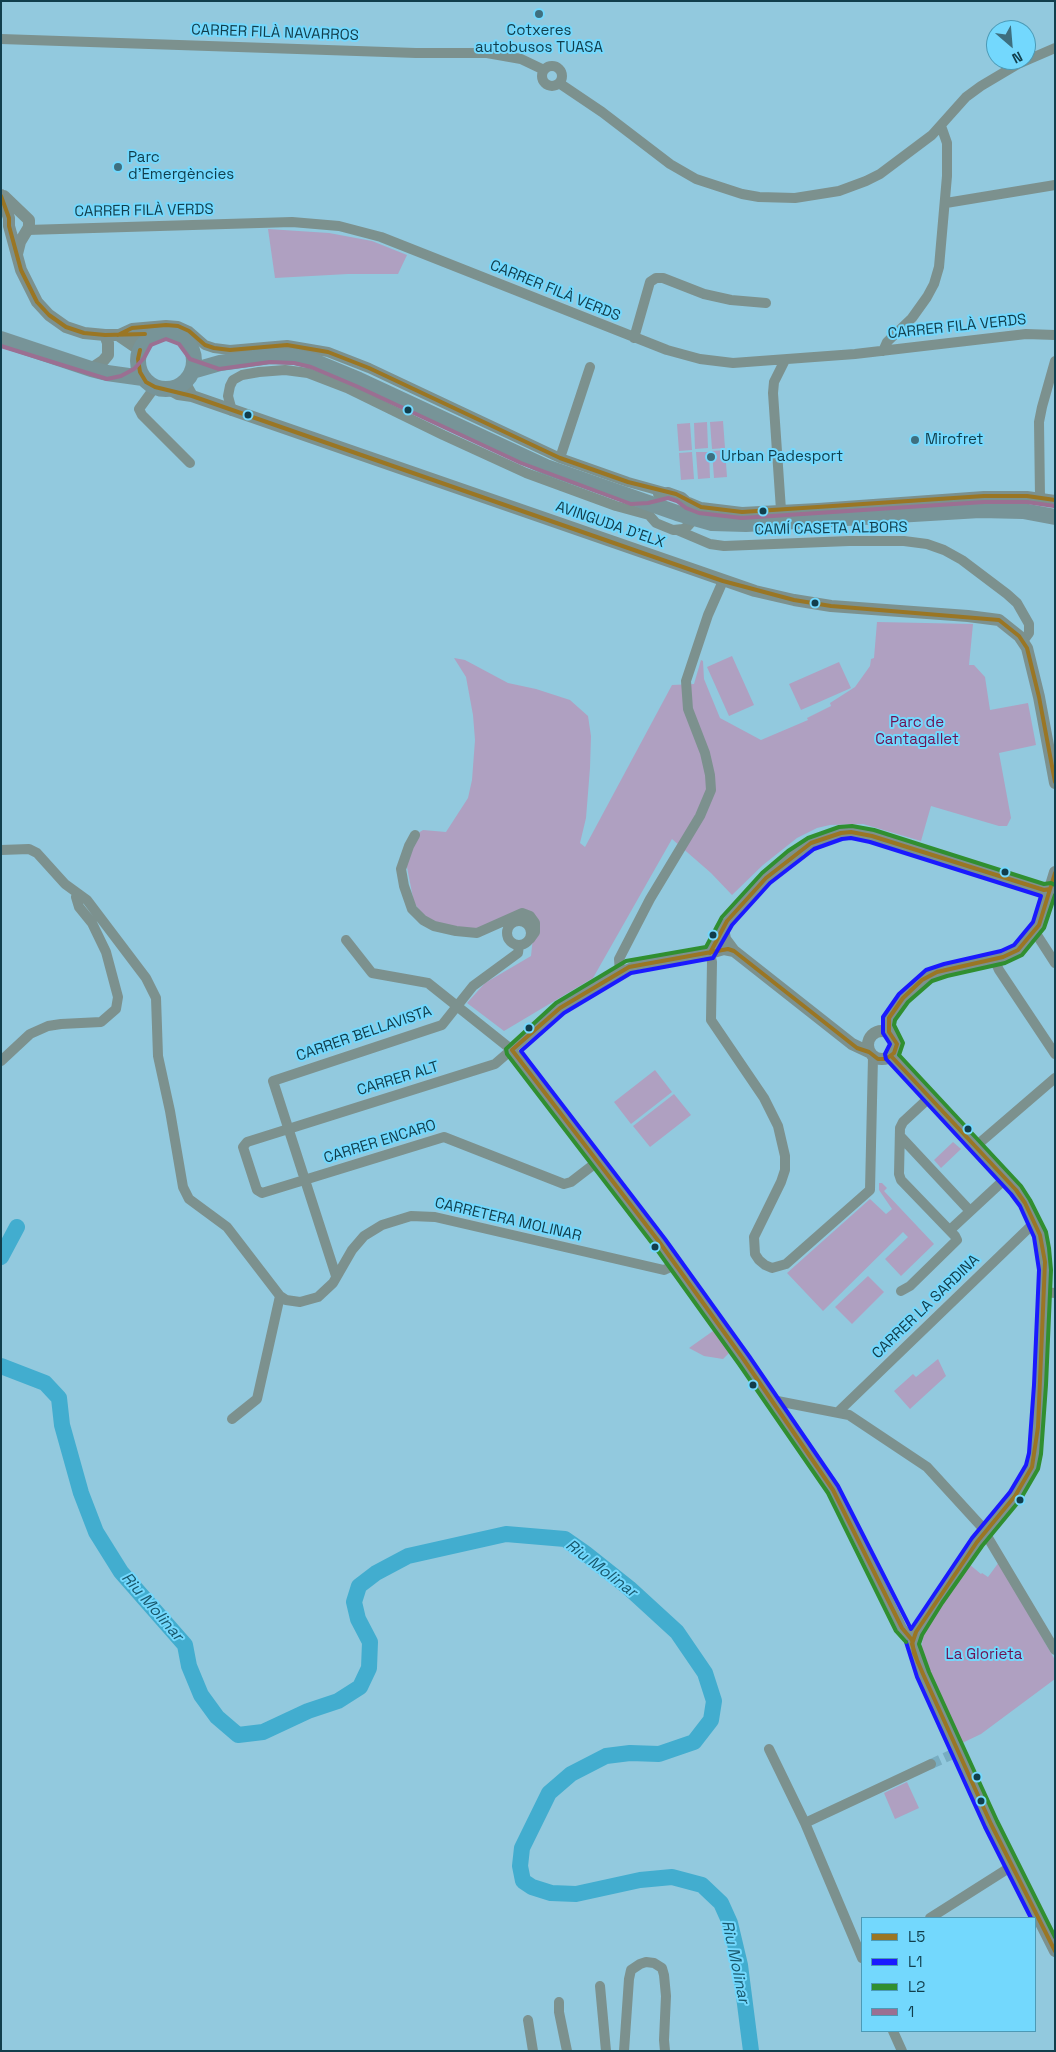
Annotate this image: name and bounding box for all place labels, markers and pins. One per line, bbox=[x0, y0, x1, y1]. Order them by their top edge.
marker: Cotxeres autobusos TUASA bbox=[533, 8, 545, 20]
place label: Cotxeres autobusos TUASA bbox=[475, 22, 603, 57]
place label: Parc d'Emergències bbox=[128, 149, 234, 184]
marker: Parc d'Emergències bbox=[112, 161, 124, 173]
unlabelled marker bbox=[403, 405, 413, 415]
unlabelled marker bbox=[243, 410, 253, 420]
place label: Mirofret bbox=[925, 431, 984, 449]
marker: Mirofret bbox=[909, 434, 921, 446]
place label: Urban Padesport bbox=[721, 448, 843, 466]
marker: Urban Padesport bbox=[705, 451, 717, 463]
unlabelled marker bbox=[758, 506, 768, 516]
unlabelled marker bbox=[810, 598, 820, 608]
unlabelled marker bbox=[1000, 867, 1010, 877]
unlabelled marker bbox=[708, 930, 718, 940]
unlabelled marker bbox=[524, 1023, 534, 1033]
unlabelled marker bbox=[963, 1124, 973, 1134]
unlabelled marker bbox=[650, 1242, 660, 1252]
unlabelled marker bbox=[748, 1380, 758, 1390]
unlabelled marker bbox=[1015, 1495, 1025, 1505]
unlabelled marker bbox=[972, 1772, 982, 1782]
unlabelled marker bbox=[976, 1796, 986, 1806]

